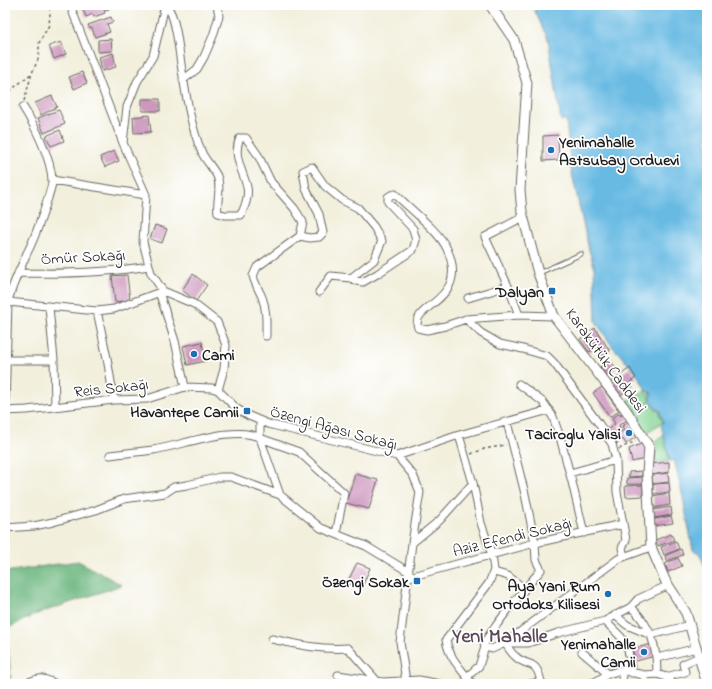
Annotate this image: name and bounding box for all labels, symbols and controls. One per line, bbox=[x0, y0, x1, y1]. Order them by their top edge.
place label: Yenimahalle Astsubay Orduevi bbox=[558, 131, 680, 174]
marker: Yenimahalle Astsubay Orduevi bbox=[546, 145, 556, 155]
street label: Ömür Sokağı bbox=[40, 244, 126, 272]
place label: Dalyan bbox=[495, 281, 544, 306]
marker: Dalyan bbox=[547, 286, 557, 296]
street label: Karakütük Caddesi bbox=[559, 303, 652, 419]
place label: Cami bbox=[202, 344, 235, 368]
marker: Cami bbox=[189, 349, 199, 359]
street label: Reis Sokağı bbox=[73, 373, 150, 405]
street label: Özengi Ağası Sokağı bbox=[267, 400, 400, 457]
place label: Havantepe Camii bbox=[130, 401, 239, 425]
marker: Havantepe Camii bbox=[242, 406, 252, 416]
place label: Taciroglu Yalisi bbox=[525, 423, 621, 448]
marker: Taciroglu Yalisi bbox=[624, 428, 634, 438]
street label: Aziz Efendi Sokağı bbox=[450, 512, 575, 564]
place label: Özengi Sokak bbox=[322, 571, 410, 596]
place label: Aya Yani Rum Ortodoks Kilisesi bbox=[492, 575, 601, 617]
marker: Özengi Sokak bbox=[412, 576, 422, 586]
marker: Aya Yani Rum Ortodoks Kilisesi bbox=[603, 589, 613, 599]
district label: Yeni Mahalle bbox=[451, 623, 549, 652]
place label: Yenimahalle Camii bbox=[560, 633, 637, 675]
marker: Yenimahalle Camii bbox=[639, 647, 649, 657]

